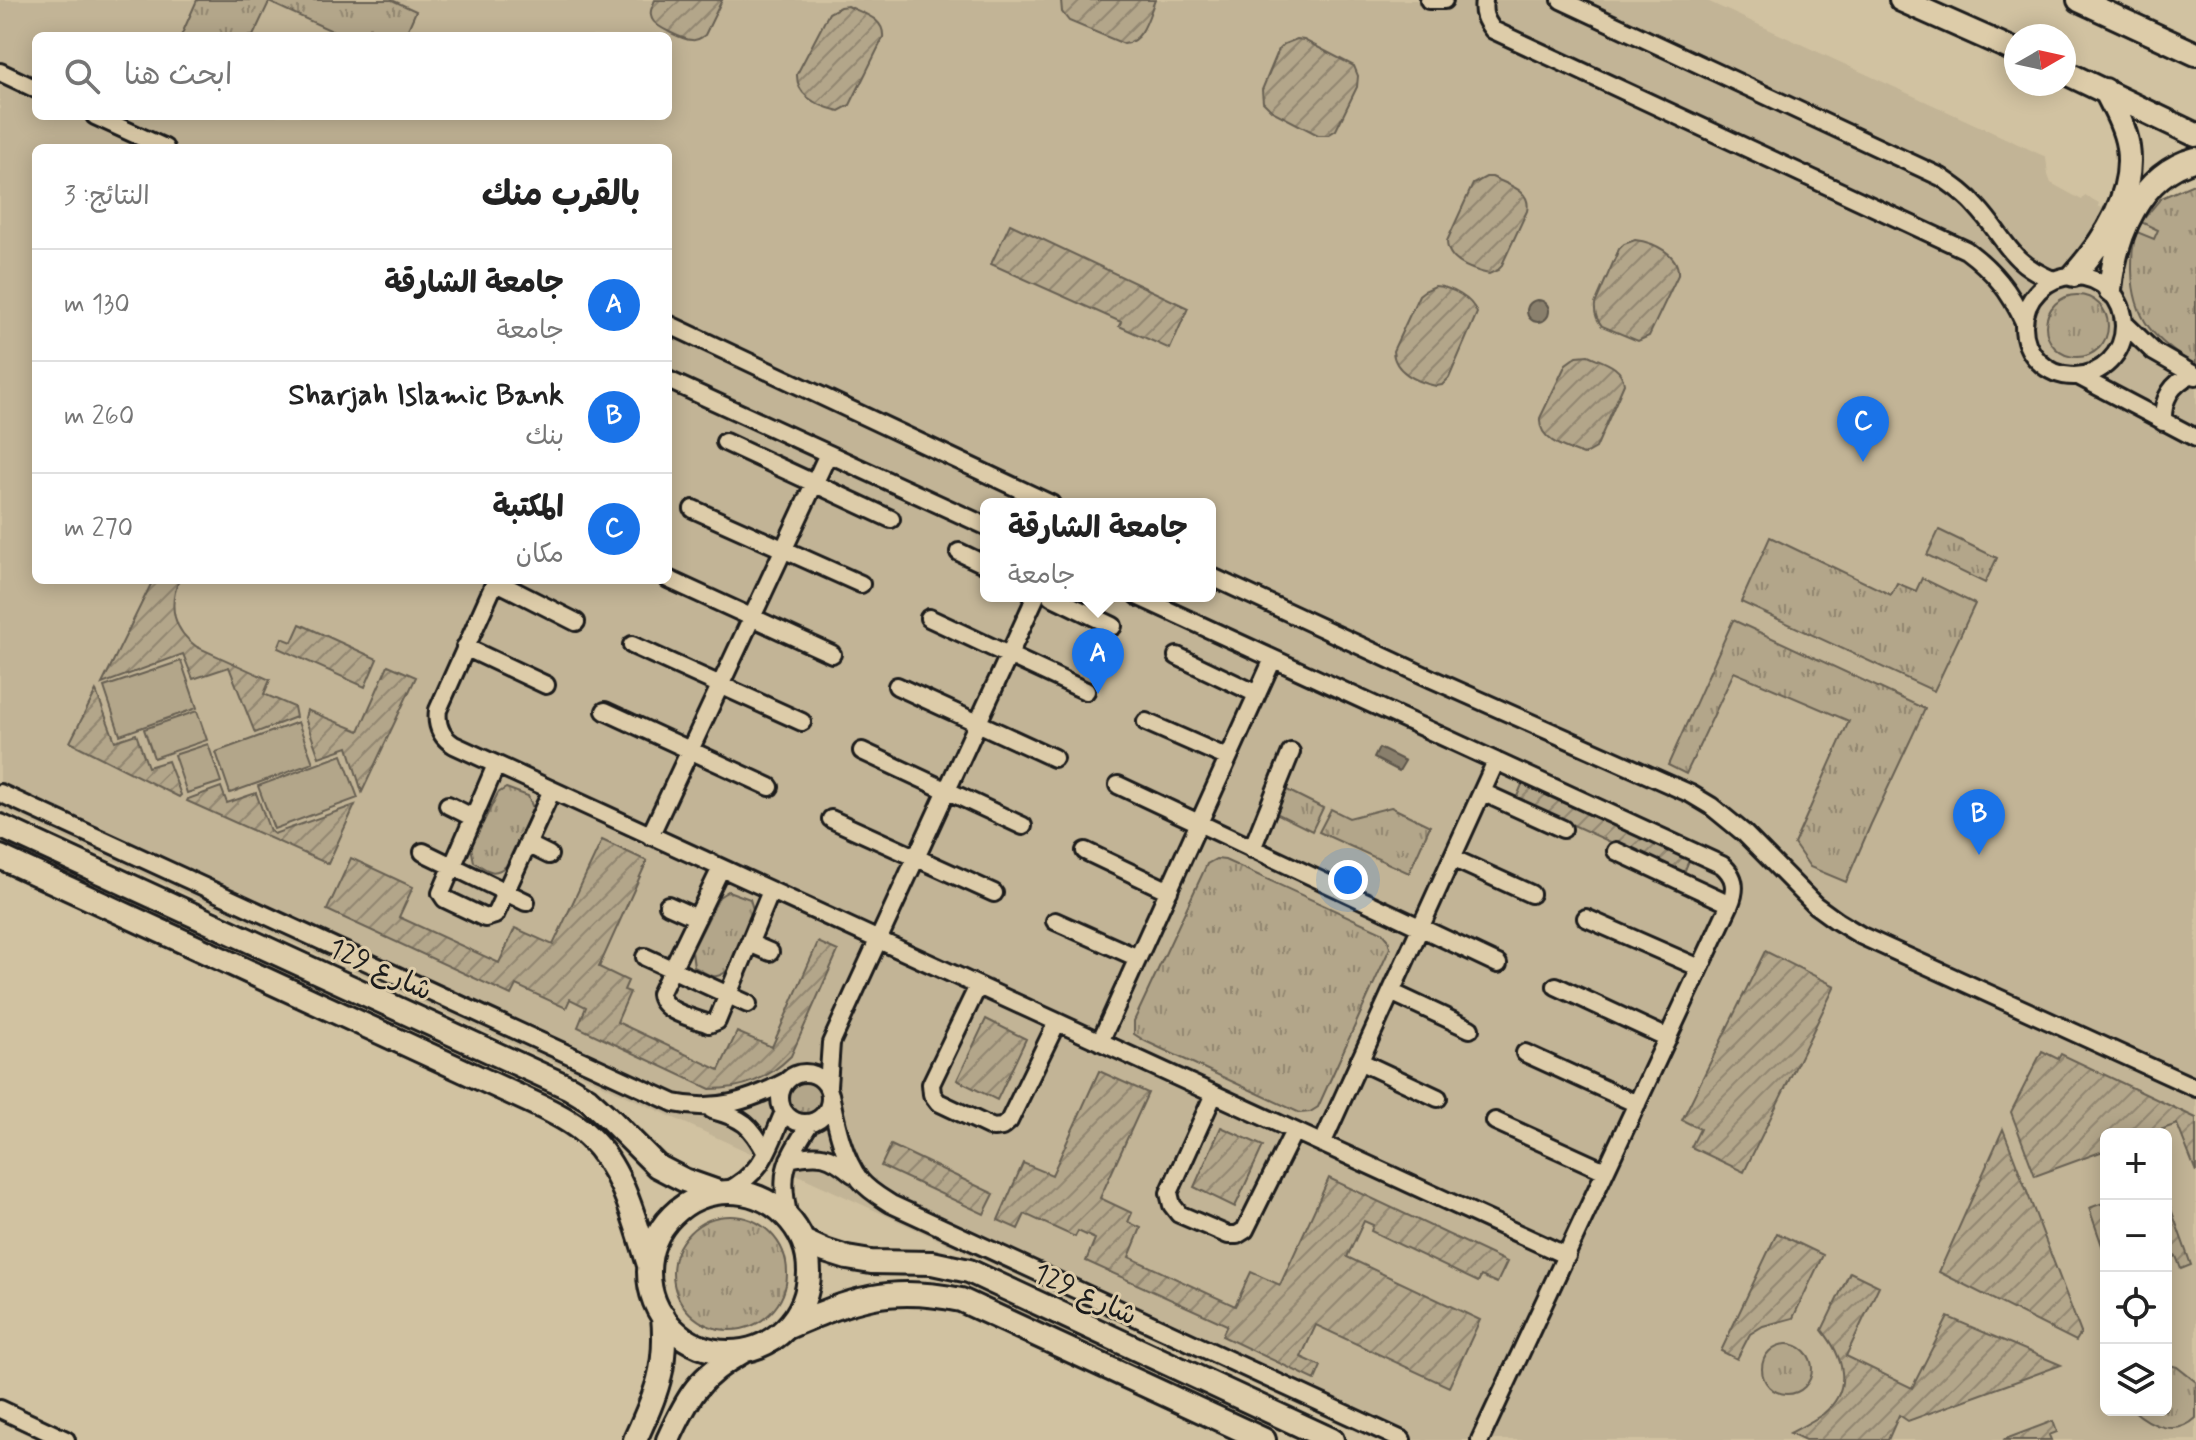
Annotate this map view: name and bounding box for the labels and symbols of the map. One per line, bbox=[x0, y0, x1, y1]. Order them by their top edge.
north arrow bbox=[2004, 24, 2076, 96]
pin: C bbox=[1837, 396, 1889, 462]
pin: A bbox=[1072, 628, 1124, 694]
pin: B bbox=[1953, 789, 2005, 855]
your location bbox=[1328, 860, 1368, 900]
street label: شارع 129 bbox=[322, 930, 438, 1010]
street label: شارع 129 bbox=[1027, 1255, 1143, 1335]

